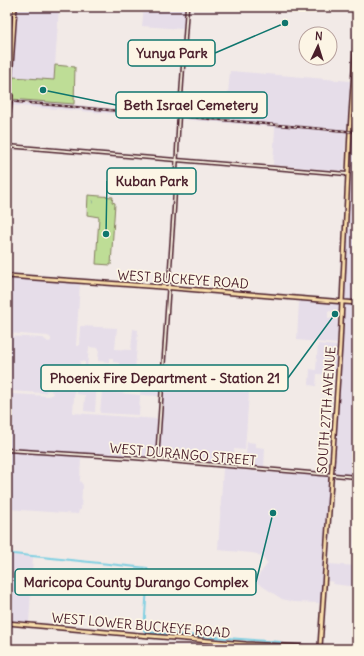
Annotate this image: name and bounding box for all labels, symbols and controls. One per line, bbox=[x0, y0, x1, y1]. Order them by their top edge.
north arrow bbox=[298, 26, 338, 66]
text: N bbox=[314, 29, 323, 43]
callout: Yunya Park bbox=[128, 40, 215, 66]
text: Yunya Park bbox=[135, 44, 208, 62]
callout: Beth Israel Cemetery bbox=[116, 92, 267, 118]
text: Beth Israel Cemetery bbox=[124, 96, 258, 114]
callout: Kuban Park bbox=[107, 168, 196, 194]
text: Kuban Park bbox=[116, 172, 188, 190]
street label: WEST BUCKEYE ROAD bbox=[117, 266, 249, 293]
street label: SOUTH 27TH AVENUE bbox=[314, 346, 339, 474]
callout: Phoenix Fire Department - Station 21 bbox=[41, 365, 288, 391]
text: Phoenix Fire Department - Station 21 bbox=[50, 369, 280, 387]
street label: WEST DURANGO STREET bbox=[109, 440, 257, 469]
callout: Maricopa County Durango Complex bbox=[15, 569, 256, 595]
text: Maricopa County Durango Complex bbox=[24, 573, 249, 591]
street label: WEST LOWER BUCKEYE ROAD bbox=[51, 609, 231, 642]

